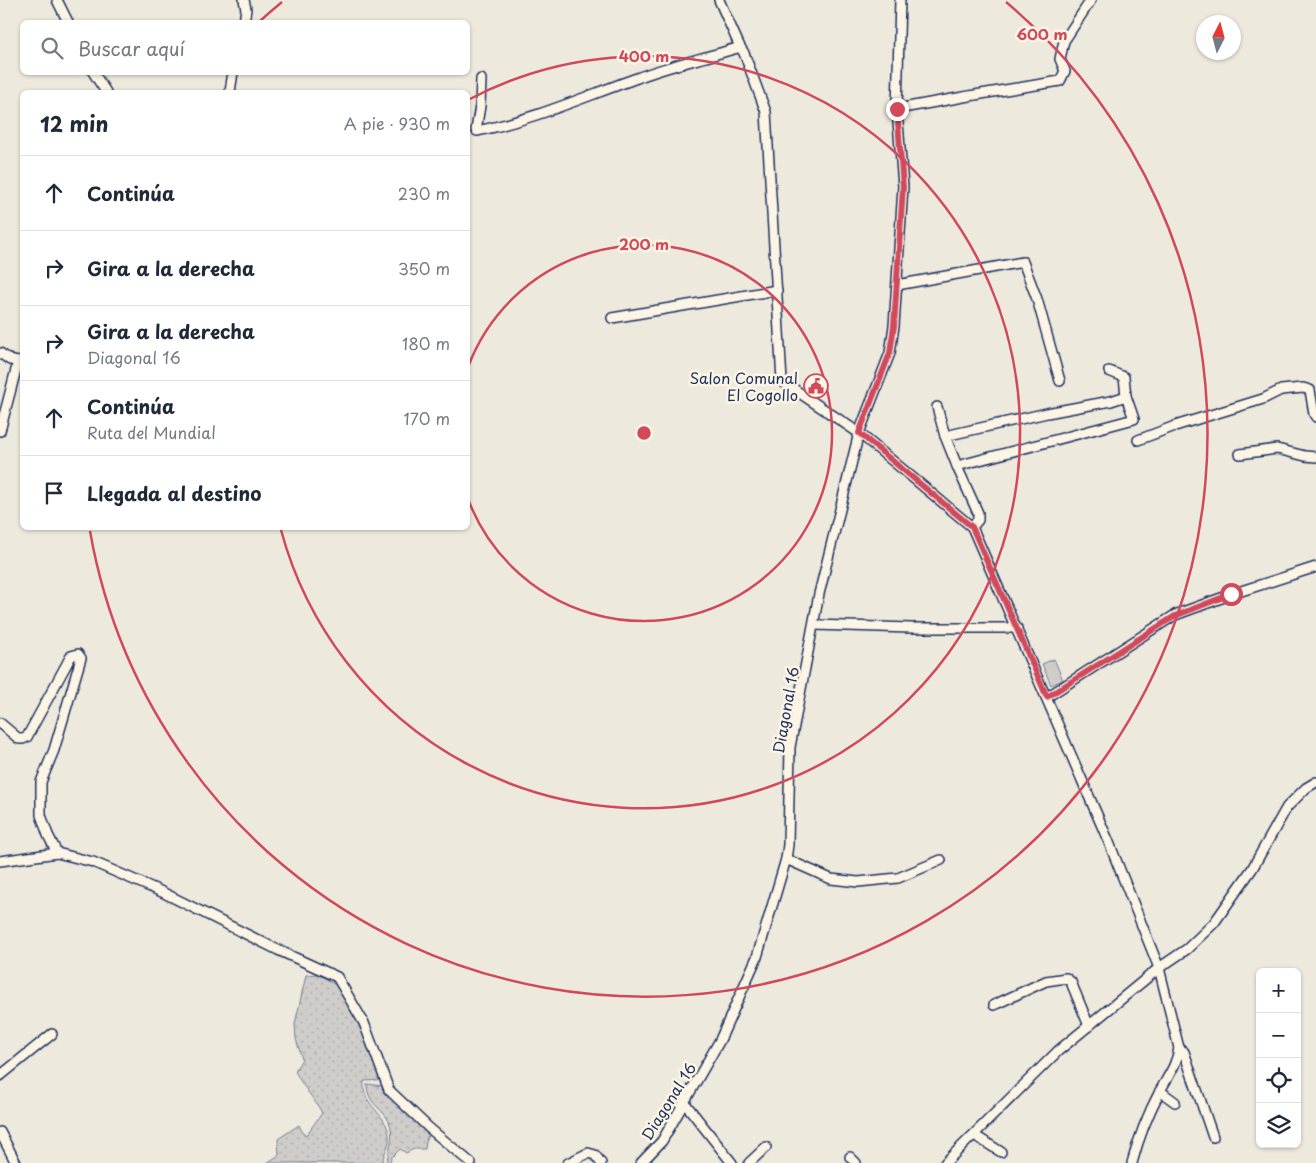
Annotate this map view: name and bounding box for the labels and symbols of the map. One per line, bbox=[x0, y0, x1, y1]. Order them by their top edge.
north arrow bbox=[1196, 15, 1241, 60]
text: 600 m bbox=[1016, 22, 1068, 45]
text: 400 m bbox=[619, 44, 669, 67]
route end bbox=[886, 98, 909, 121]
text: 200 m bbox=[619, 232, 669, 255]
place label: Salon Comunal El Cogollo bbox=[690, 366, 798, 406]
public building icon: Salon Comunal El Cogollo bbox=[803, 373, 829, 399]
centre of rings bbox=[635, 424, 653, 442]
route start bbox=[1220, 583, 1243, 606]
street label: Diagonal 16 bbox=[766, 665, 804, 755]
street label: Diagonal 16 bbox=[635, 1058, 701, 1144]

